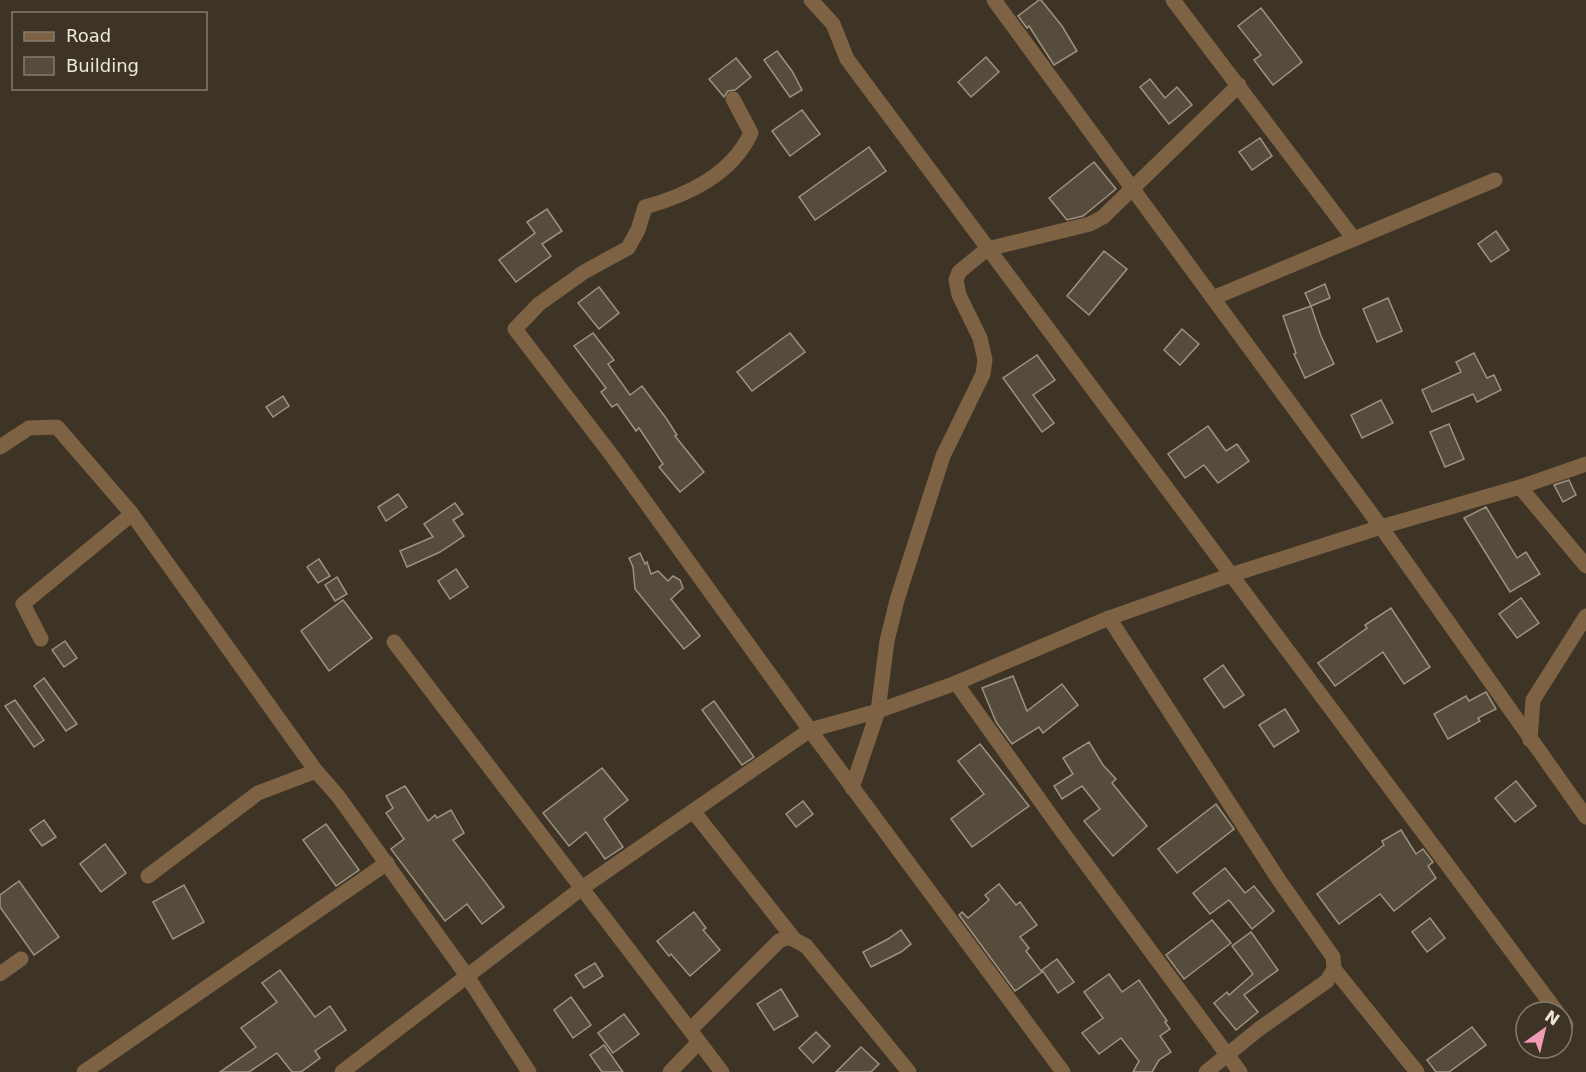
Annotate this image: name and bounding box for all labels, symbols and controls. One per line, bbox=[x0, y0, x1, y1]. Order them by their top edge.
legend bbox=[12, 12, 207, 90]
text: Road bbox=[66, 25, 111, 46]
text: Building bbox=[66, 55, 139, 76]
north arrow bbox=[1514, 1000, 1574, 1060]
text: N bbox=[1541, 1006, 1563, 1030]

